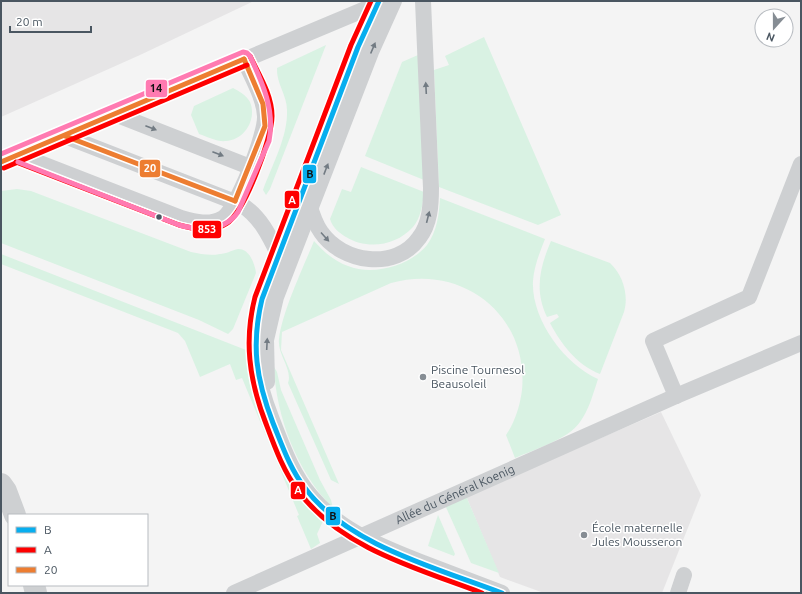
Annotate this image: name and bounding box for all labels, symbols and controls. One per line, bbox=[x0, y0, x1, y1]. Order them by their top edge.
scale bar bbox=[10, 8, 91, 34]
north arrow bbox=[754, 8, 794, 48]
text: 20 m bbox=[16, 15, 43, 28]
text: N bbox=[764, 30, 776, 44]
one-way arrow bbox=[370, 42, 376, 53]
line badge: 14 bbox=[145, 79, 168, 98]
text: 14 bbox=[150, 82, 162, 94]
one-way arrow bbox=[423, 82, 430, 94]
one-way arrow bbox=[145, 125, 157, 131]
one-way arrow bbox=[213, 152, 225, 158]
line badge: 20 bbox=[139, 159, 161, 178]
text: 20 bbox=[144, 162, 156, 174]
one-way arrow bbox=[323, 162, 329, 174]
line badge: B bbox=[302, 164, 317, 184]
text: B bbox=[306, 168, 314, 180]
line badge: A bbox=[284, 190, 300, 209]
text: A bbox=[288, 194, 296, 206]
one-way arrow bbox=[425, 211, 431, 223]
unlabelled marker bbox=[154, 212, 164, 222]
line badge: 853 bbox=[192, 220, 222, 239]
text: 853 bbox=[198, 223, 216, 235]
one-way arrow bbox=[320, 232, 330, 242]
one-way arrow bbox=[263, 338, 270, 350]
place label: Piscine Tournesol Beausoleil bbox=[431, 363, 524, 390]
marker: Piscine Tournesol Beausoleil bbox=[418, 372, 428, 382]
street label: Allée du Général Koenig bbox=[393, 462, 516, 526]
line badge: A bbox=[290, 481, 306, 500]
text: A bbox=[294, 484, 302, 496]
line badge: B bbox=[325, 506, 341, 526]
text: B bbox=[329, 510, 337, 522]
legend bbox=[8, 514, 148, 586]
place label: École maternelle Jules Mousseron bbox=[592, 521, 683, 548]
text: B bbox=[44, 523, 52, 536]
marker: École maternelle Jules Mousseron bbox=[579, 530, 589, 540]
text: A bbox=[44, 543, 52, 556]
text: 20 bbox=[44, 563, 58, 576]

